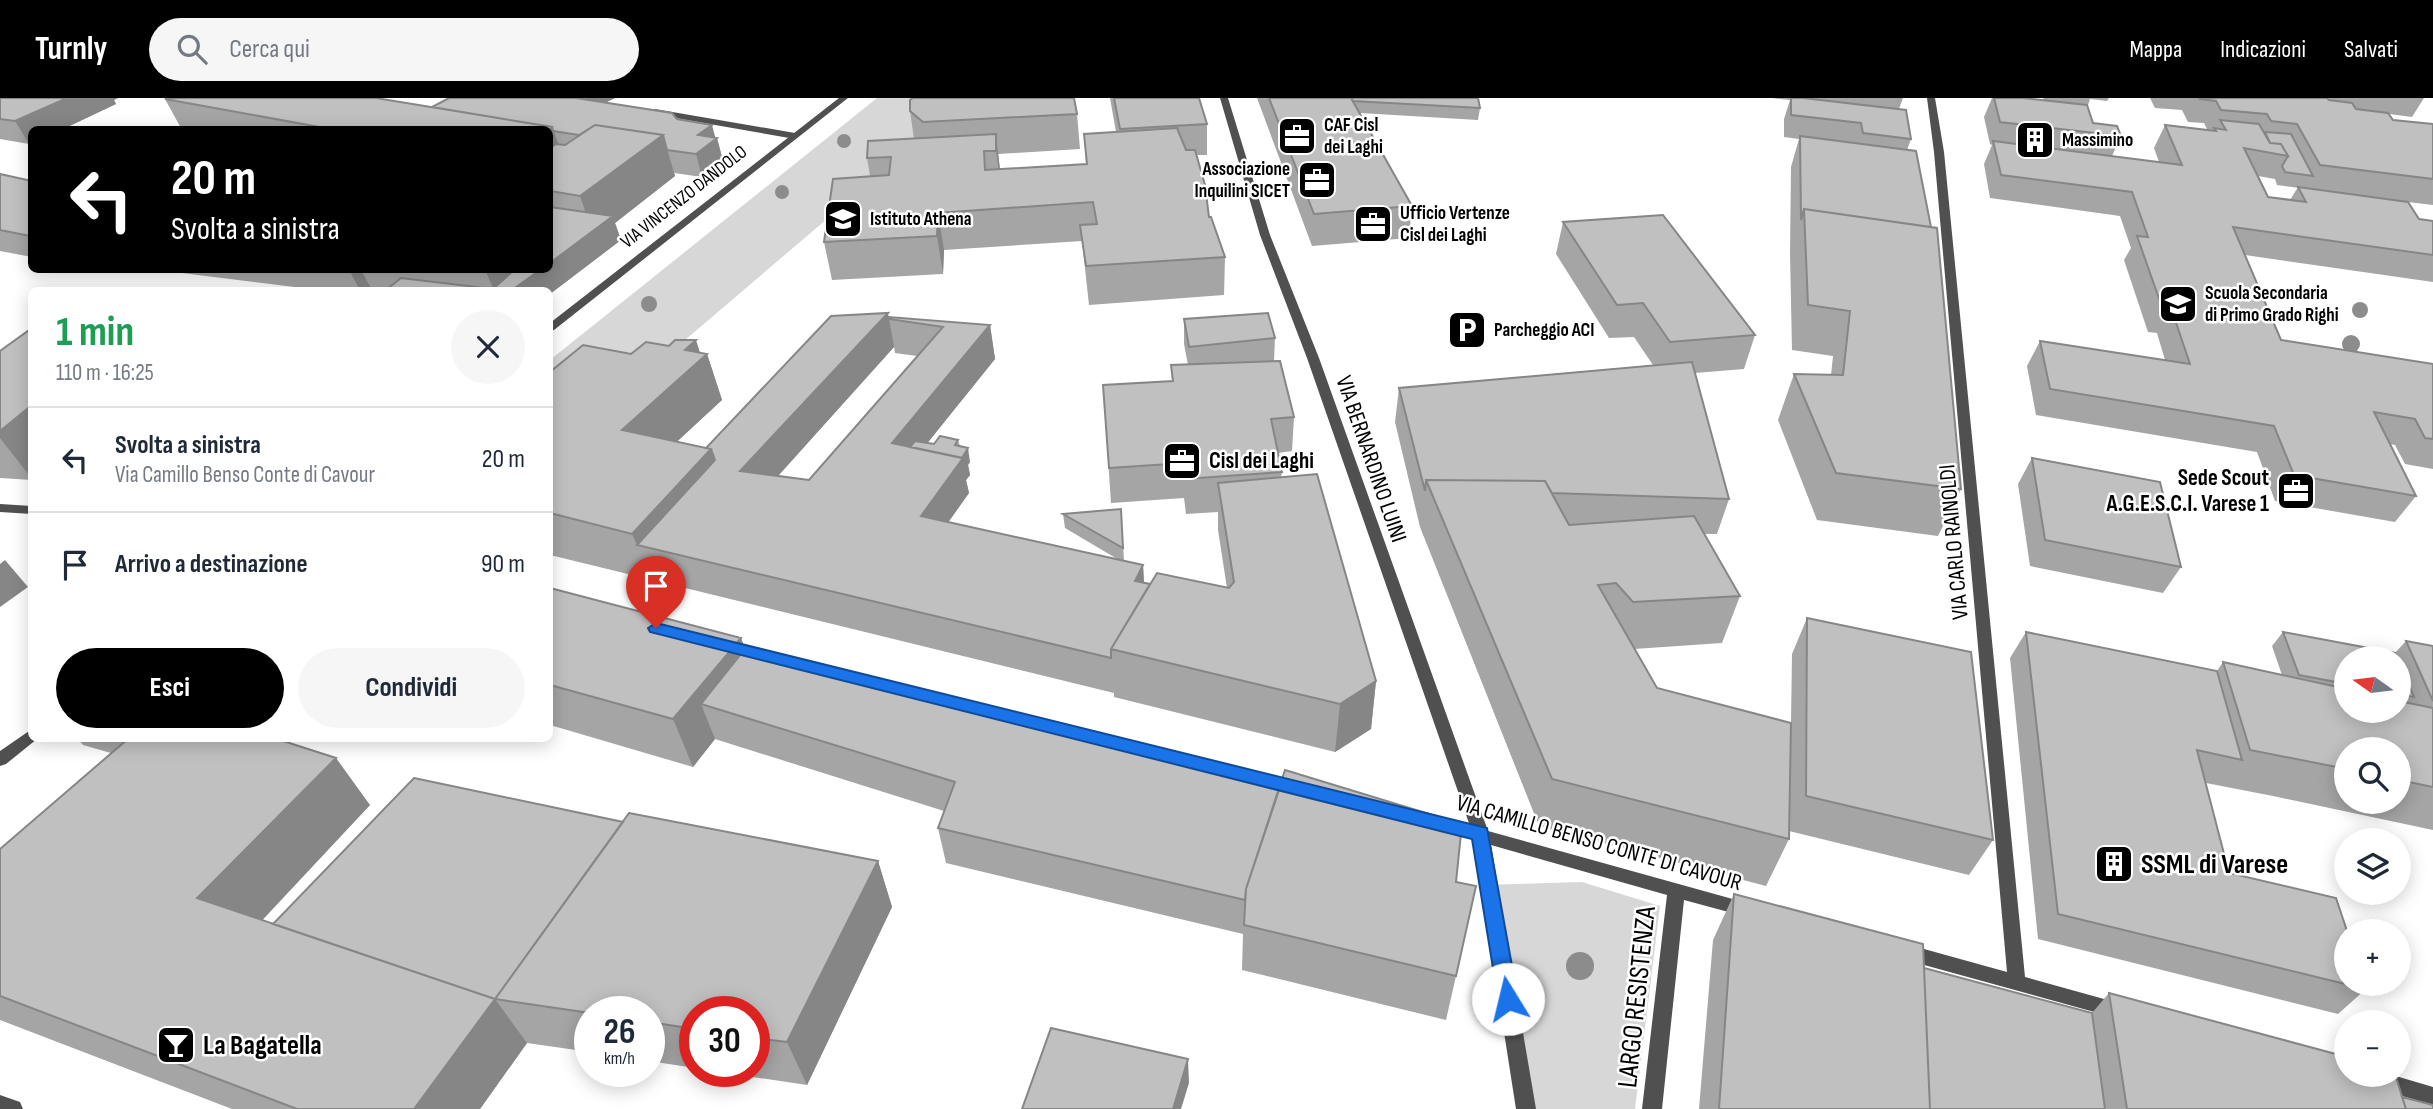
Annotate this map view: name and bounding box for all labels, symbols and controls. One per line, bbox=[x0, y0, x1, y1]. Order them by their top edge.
search box bbox=[149, 18, 639, 81]
text: Turnly bbox=[35, 29, 107, 69]
icon: search bbox=[173, 30, 211, 68]
text: Cerca qui bbox=[229, 34, 310, 65]
text: Mappa bbox=[2130, 35, 2182, 64]
text: Indicazioni bbox=[2220, 35, 2306, 64]
text: Salvati bbox=[2344, 35, 2398, 64]
place label: CAF Cisl dei Laghi bbox=[1324, 114, 1383, 159]
office icon: CAF Cisl dei Laghi bbox=[1276, 115, 1318, 157]
building icon: Massimino bbox=[2014, 119, 2056, 161]
place label: Massimino bbox=[2062, 129, 2133, 152]
street label: VIA VINCENZO DANDOLO bbox=[616, 141, 752, 253]
text: 20 m bbox=[171, 150, 256, 209]
icon: left bbox=[56, 154, 147, 245]
place label: Associazione Inquilini SICET bbox=[1195, 158, 1290, 203]
office icon: Associazione Inquilini SICET bbox=[1296, 159, 1338, 201]
school or university icon: Istituto Athena bbox=[822, 198, 864, 240]
place label: Ufficio Vertenze Cisl dei Laghi bbox=[1400, 202, 1510, 247]
office icon: Ufficio Vertenze Cisl dei Laghi bbox=[1352, 203, 1394, 245]
place label: Istituto Athena bbox=[870, 208, 972, 231]
text: Svolta a sinistra bbox=[171, 210, 340, 249]
place label: Scuola Secondaria di Primo Grado Righi bbox=[2205, 282, 2339, 327]
school or university icon: Scuola Secondaria di Primo Grado Righi bbox=[2157, 283, 2199, 325]
text: 1 min bbox=[56, 307, 134, 358]
parking icon: Parcheggio ACI bbox=[1446, 309, 1488, 351]
button: close bbox=[451, 310, 525, 384]
place label: Parcheggio ACI bbox=[1494, 319, 1594, 342]
text: 110 m · 16:25 bbox=[56, 359, 154, 387]
street label: VIA BERNARDINO LUINI bbox=[1329, 372, 1413, 546]
text: Svolta a sinistra bbox=[115, 430, 261, 461]
office icon: Cisl dei Laghi bbox=[1161, 440, 1203, 482]
icon: left bbox=[56, 441, 94, 479]
text: 20 m bbox=[482, 444, 525, 475]
place label: Cisl dei Laghi bbox=[1209, 447, 1314, 475]
text: Via Camillo Benso Conte di Cavour bbox=[115, 461, 375, 489]
street label: VIA CARLO RAINOLDI bbox=[1933, 463, 1975, 621]
place label: Sede Scout A.G.E.S.C.I. Varese 1 bbox=[2106, 464, 2269, 518]
office icon: Sede Scout A.G.E.S.C.I. Varese 1 bbox=[2275, 470, 2317, 512]
icon: arrive bbox=[56, 546, 94, 584]
text: Arrivo a destinazione bbox=[115, 549, 308, 580]
text: 90 m bbox=[481, 549, 525, 580]
pin bbox=[626, 556, 686, 628]
icon: arrive bbox=[637, 567, 675, 605]
north arrow bbox=[2334, 646, 2412, 723]
map controls bbox=[2334, 646, 2411, 1087]
button: Esci bbox=[56, 648, 284, 728]
button: Condividi bbox=[298, 648, 525, 728]
button: search bbox=[2334, 737, 2411, 814]
street label: VIA CAMILLO BENSO CONTE DI CAVOUR bbox=[1453, 789, 1745, 897]
button: layers bbox=[2334, 828, 2411, 905]
building icon: SSML di Varese bbox=[2093, 843, 2135, 885]
place label: SSML di Varese bbox=[2141, 848, 2288, 881]
street label: LARGO RESISTENZA bbox=[1611, 904, 1663, 1089]
button: + bbox=[2334, 919, 2411, 996]
position arrow bbox=[1471, 962, 1545, 1036]
speed limit sign: 30 bbox=[679, 996, 770, 1087]
button: − bbox=[2334, 1010, 2411, 1087]
text: 26 bbox=[604, 1011, 635, 1054]
bar icon: La Bagatella bbox=[155, 1024, 197, 1066]
place label: La Bagatella bbox=[203, 1029, 322, 1062]
text: km/h bbox=[604, 1048, 635, 1069]

